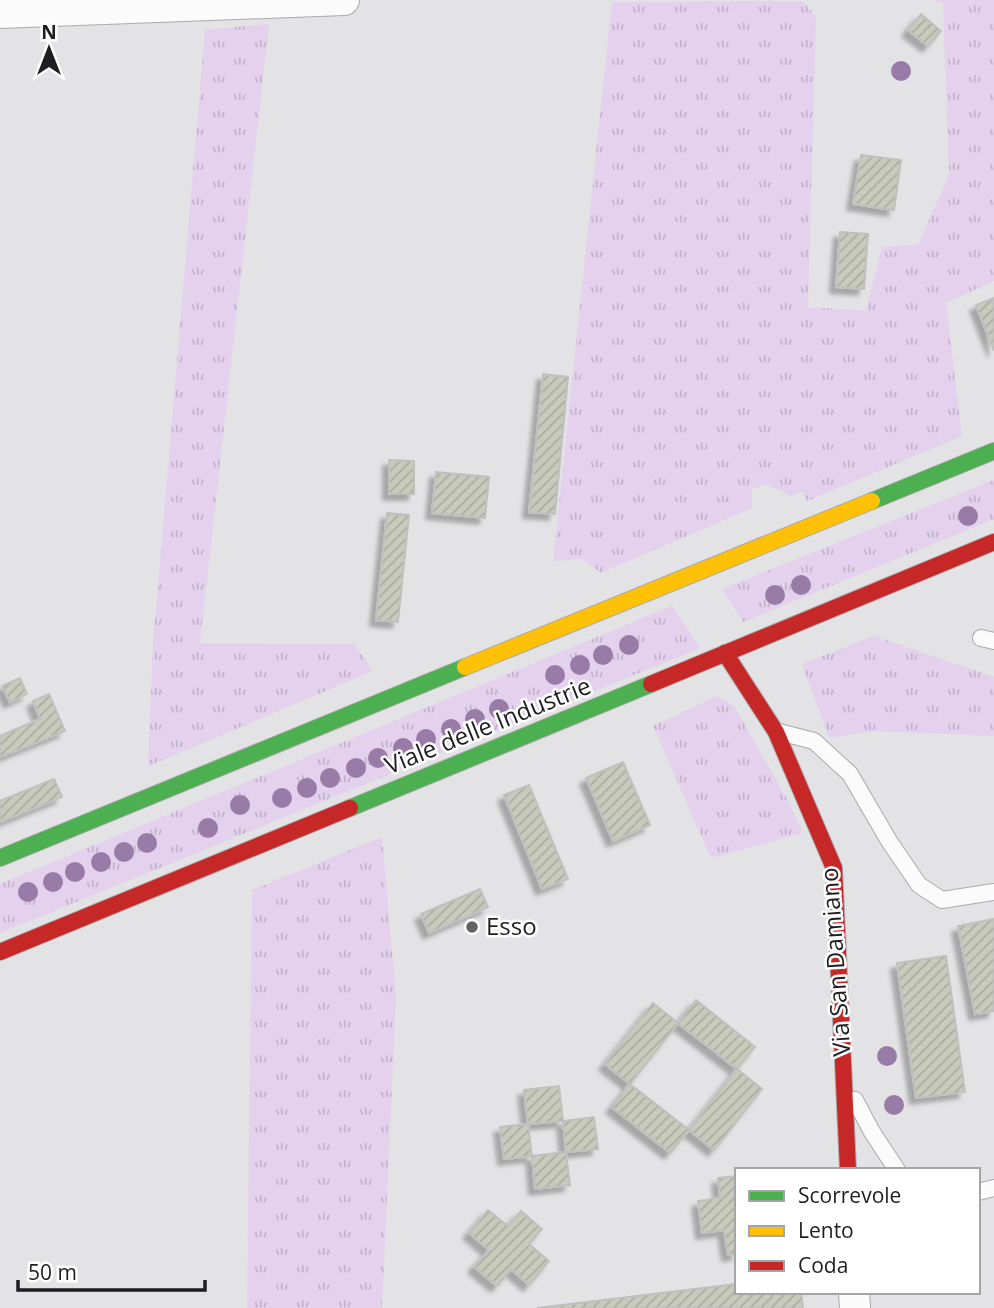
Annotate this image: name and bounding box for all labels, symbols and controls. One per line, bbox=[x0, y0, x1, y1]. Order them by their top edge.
north arrow bbox=[14, 14, 84, 84]
text: N bbox=[41, 19, 57, 45]
street label: Viale delle Industrie bbox=[379, 668, 595, 781]
street label: Via San Damiano bbox=[811, 867, 858, 1057]
place label: Esso bbox=[486, 909, 537, 942]
marker: Esso bbox=[464, 919, 480, 935]
legend bbox=[735, 1168, 980, 1294]
text: Scorrevole bbox=[798, 1181, 901, 1209]
text: Lento bbox=[798, 1216, 854, 1244]
scale bar bbox=[18, 1248, 205, 1292]
text: Coda bbox=[798, 1251, 848, 1279]
text: 50 m bbox=[28, 1258, 77, 1286]

